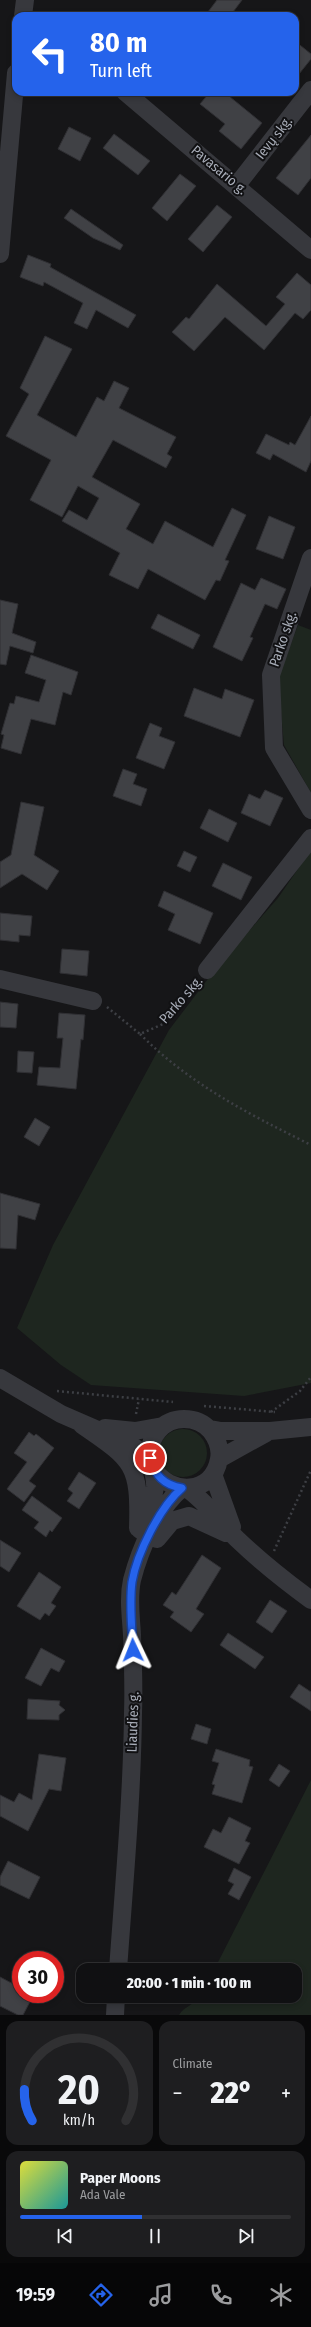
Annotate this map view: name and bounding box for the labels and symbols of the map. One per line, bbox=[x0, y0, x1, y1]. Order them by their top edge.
street label: Ievų skg. bbox=[252, 113, 296, 163]
street label: Pavasario g. bbox=[188, 142, 250, 198]
street label: Parko skg. bbox=[266, 609, 300, 669]
street label: Parko skg. bbox=[156, 973, 206, 1027]
pin bbox=[133, 1441, 167, 1475]
position arrow bbox=[112, 1629, 154, 1671]
street label: Liaudies g. bbox=[123, 1691, 143, 1753]
speed limit sign: 30 bbox=[12, 1951, 64, 2003]

